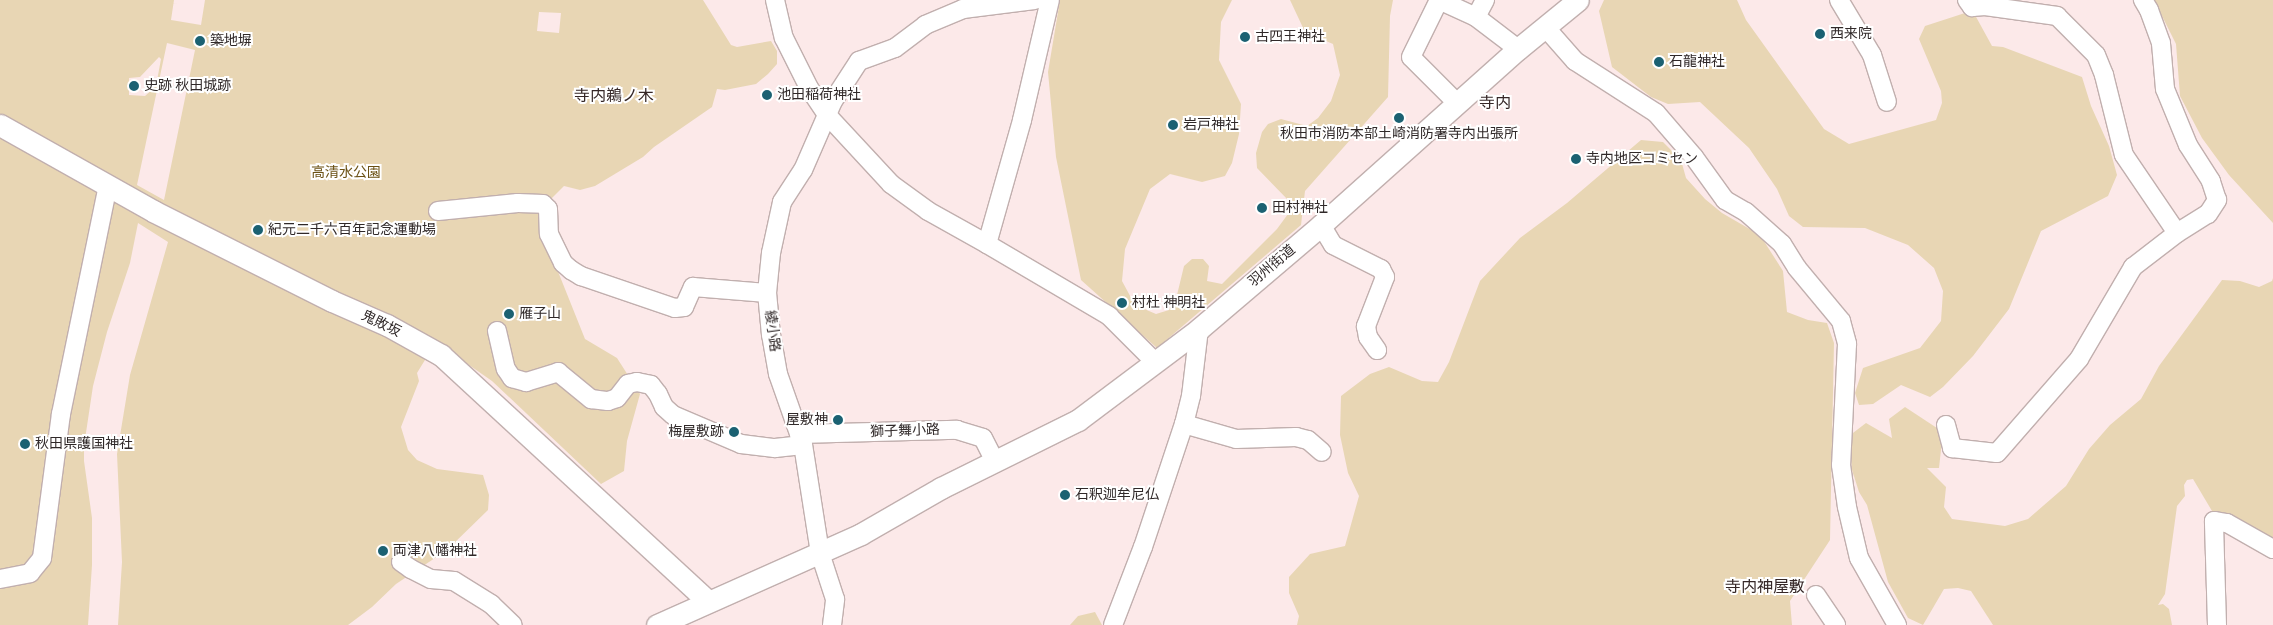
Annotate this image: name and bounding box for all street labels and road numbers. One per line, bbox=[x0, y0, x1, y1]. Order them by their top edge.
street label: 羽州街道 bbox=[1245, 242, 1299, 290]
street label: 鬼敗坂 bbox=[358, 307, 404, 341]
street label: 綾小路 bbox=[761, 309, 783, 353]
street label: 獅子舞小路 bbox=[870, 421, 940, 441]

